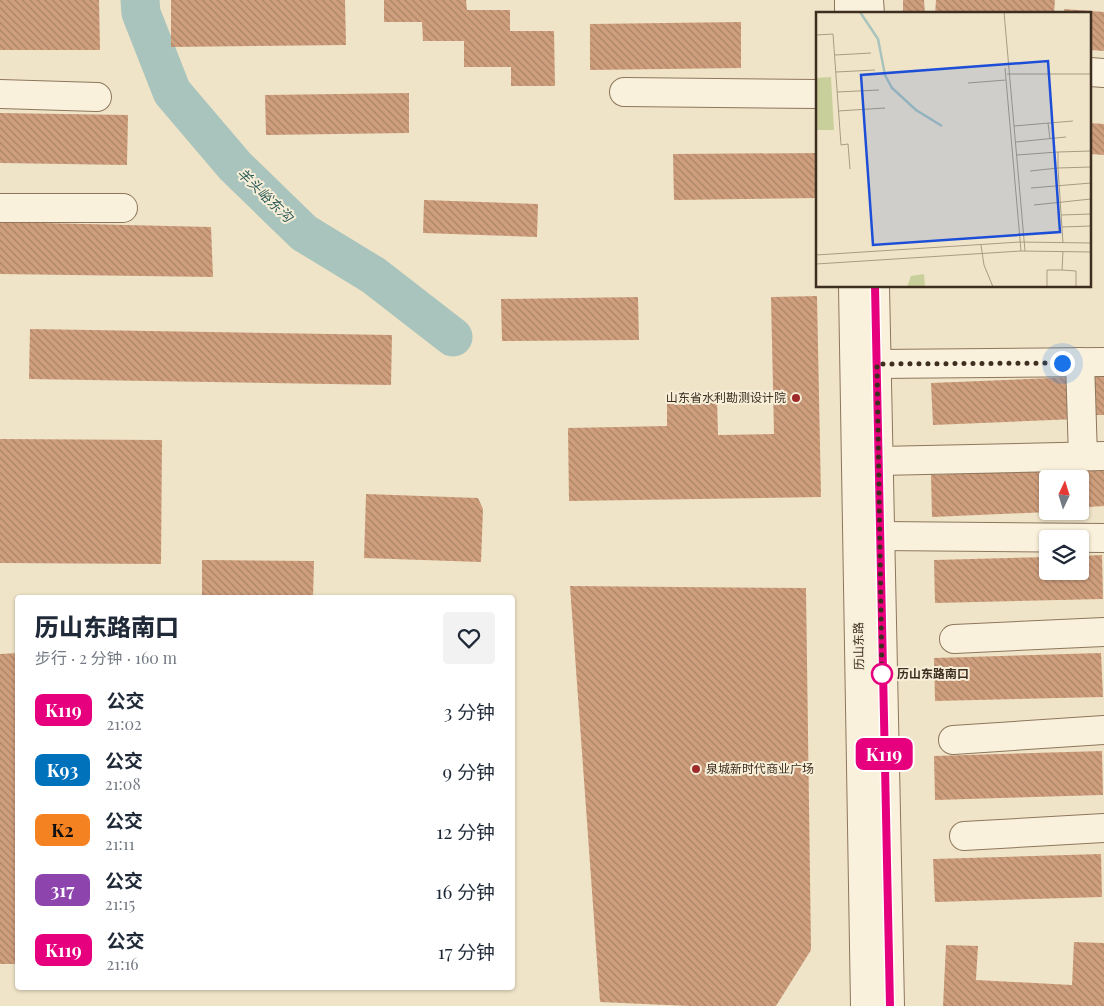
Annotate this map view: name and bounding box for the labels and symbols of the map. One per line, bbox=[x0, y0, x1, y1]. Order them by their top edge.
inset map bbox=[816, 12, 1092, 288]
water label: 羊头峪东沟 bbox=[234, 163, 299, 227]
your location bbox=[1050, 351, 1075, 376]
place label: 山东省水利勘测设计院 bbox=[666, 389, 786, 405]
marker: 山东省水利勘测设计院 bbox=[790, 392, 802, 404]
north arrow bbox=[1039, 470, 1089, 520]
street label: 历山东路 bbox=[850, 622, 866, 670]
marker: 历山东路南口 bbox=[871, 663, 893, 685]
place label: 历山东路南口 bbox=[897, 665, 969, 681]
line badge: K119 bbox=[849, 738, 919, 770]
place label: 泉城新时代商业广场 bbox=[706, 760, 814, 776]
marker: 泉城新时代商业广场 bbox=[690, 763, 702, 775]

